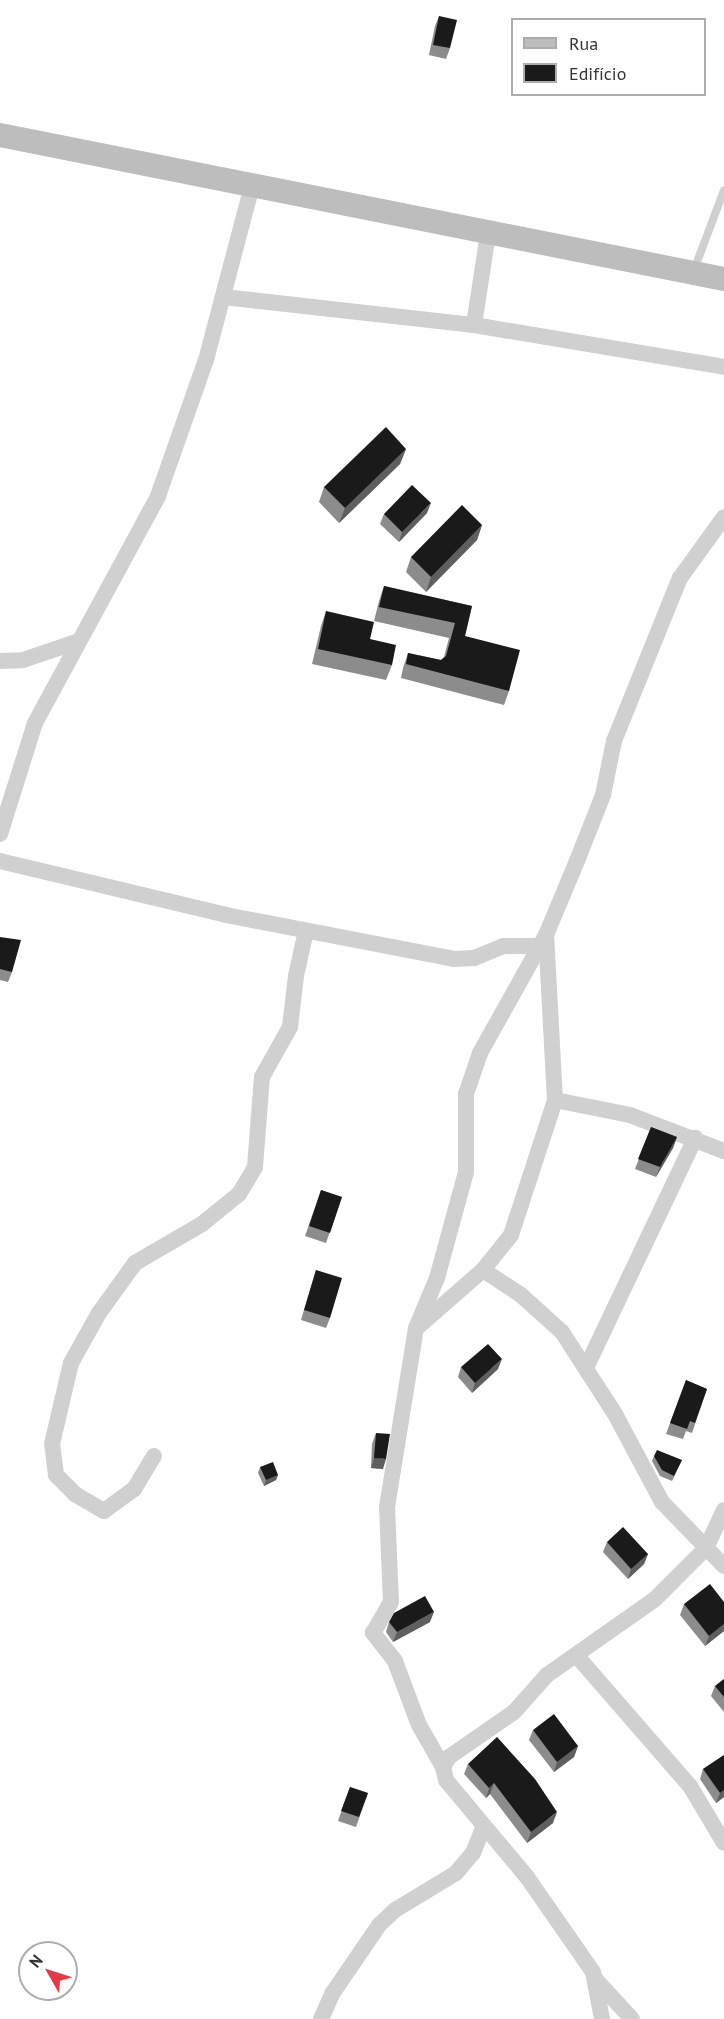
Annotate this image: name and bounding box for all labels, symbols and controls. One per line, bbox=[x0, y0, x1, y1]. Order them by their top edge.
legend bbox=[511, 18, 706, 96]
text: Rua bbox=[569, 32, 598, 55]
text: Edifício bbox=[569, 62, 626, 85]
north arrow bbox=[18, 1941, 78, 2001]
text: N bbox=[24, 1951, 47, 1971]

